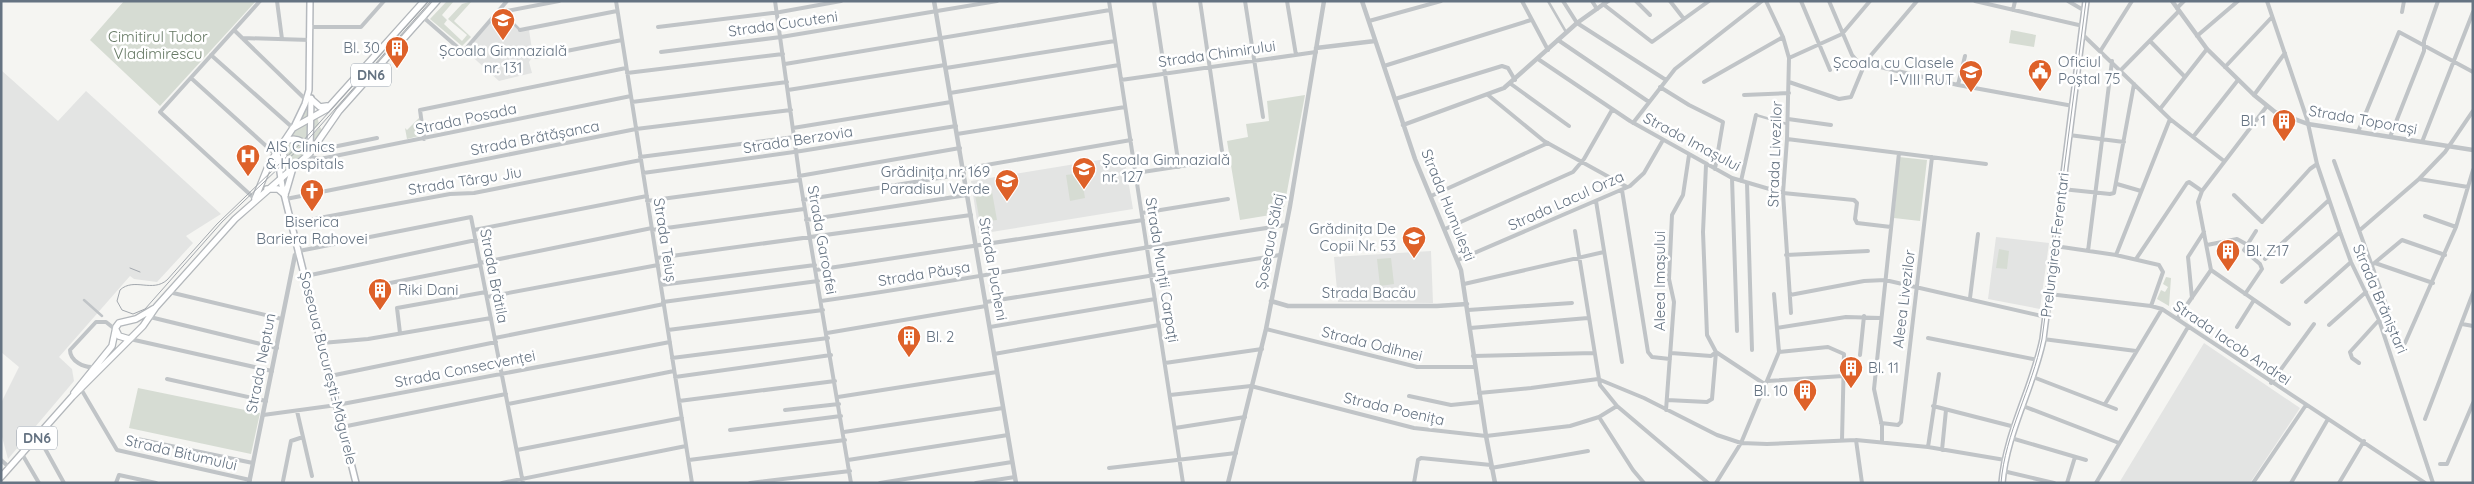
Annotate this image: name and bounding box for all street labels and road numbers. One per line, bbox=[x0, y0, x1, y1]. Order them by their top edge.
street label: Strada Cucuteni bbox=[727, 6, 839, 41]
street label: Strada Chimirului bbox=[1157, 36, 1277, 71]
road number: DN6 bbox=[351, 64, 391, 86]
street label: Strada Posada bbox=[414, 99, 518, 138]
street label: Strada Livezilor bbox=[1763, 100, 1786, 208]
street label: Strada Toporași bbox=[2307, 101, 2419, 138]
street label: Strada Imașului bbox=[1640, 108, 1744, 175]
street label: Strada Brătășanca bbox=[469, 116, 601, 159]
street label: Strada Berzovia bbox=[742, 121, 854, 158]
street label: Strada Humulești bbox=[1417, 146, 1480, 264]
street label: Strada Târgu Jiu bbox=[407, 162, 523, 199]
street label: Strada Lacul Orza bbox=[1505, 166, 1627, 235]
street label: Prelungirea Ferentari bbox=[2036, 171, 2073, 318]
street label: Strada Garoafei bbox=[804, 184, 841, 296]
street label: Șoseaua Sălaj bbox=[1251, 191, 1288, 291]
street label: Strada Teiuș bbox=[649, 196, 682, 283]
street label: Strada Munții Carpați bbox=[1142, 196, 1183, 344]
street label: Strada Pucheni bbox=[975, 216, 1012, 322]
street label: Strada Brătila bbox=[476, 227, 513, 325]
street label: Aleea Imașului bbox=[1650, 231, 1669, 331]
street label: Strada Brăniștari bbox=[2349, 241, 2412, 356]
street label: Aleea Livezilor bbox=[1888, 248, 1919, 349]
street label: Strada Păușa bbox=[877, 257, 971, 290]
street label: Șoseaua București-Măgurele bbox=[295, 269, 362, 466]
street label: Strada Bacău bbox=[1322, 283, 1416, 302]
street label: Strada Iacob Andrei bbox=[2170, 296, 2295, 389]
street label: Strada Neptun bbox=[242, 311, 279, 414]
street label: Strada Odihnei bbox=[1320, 322, 1425, 365]
street label: Strada Consecvenței bbox=[393, 346, 537, 391]
street label: Strada Poenița bbox=[1342, 388, 1446, 429]
road number: DN6 bbox=[17, 426, 57, 449]
street label: Strada Bitumului bbox=[123, 430, 239, 475]

